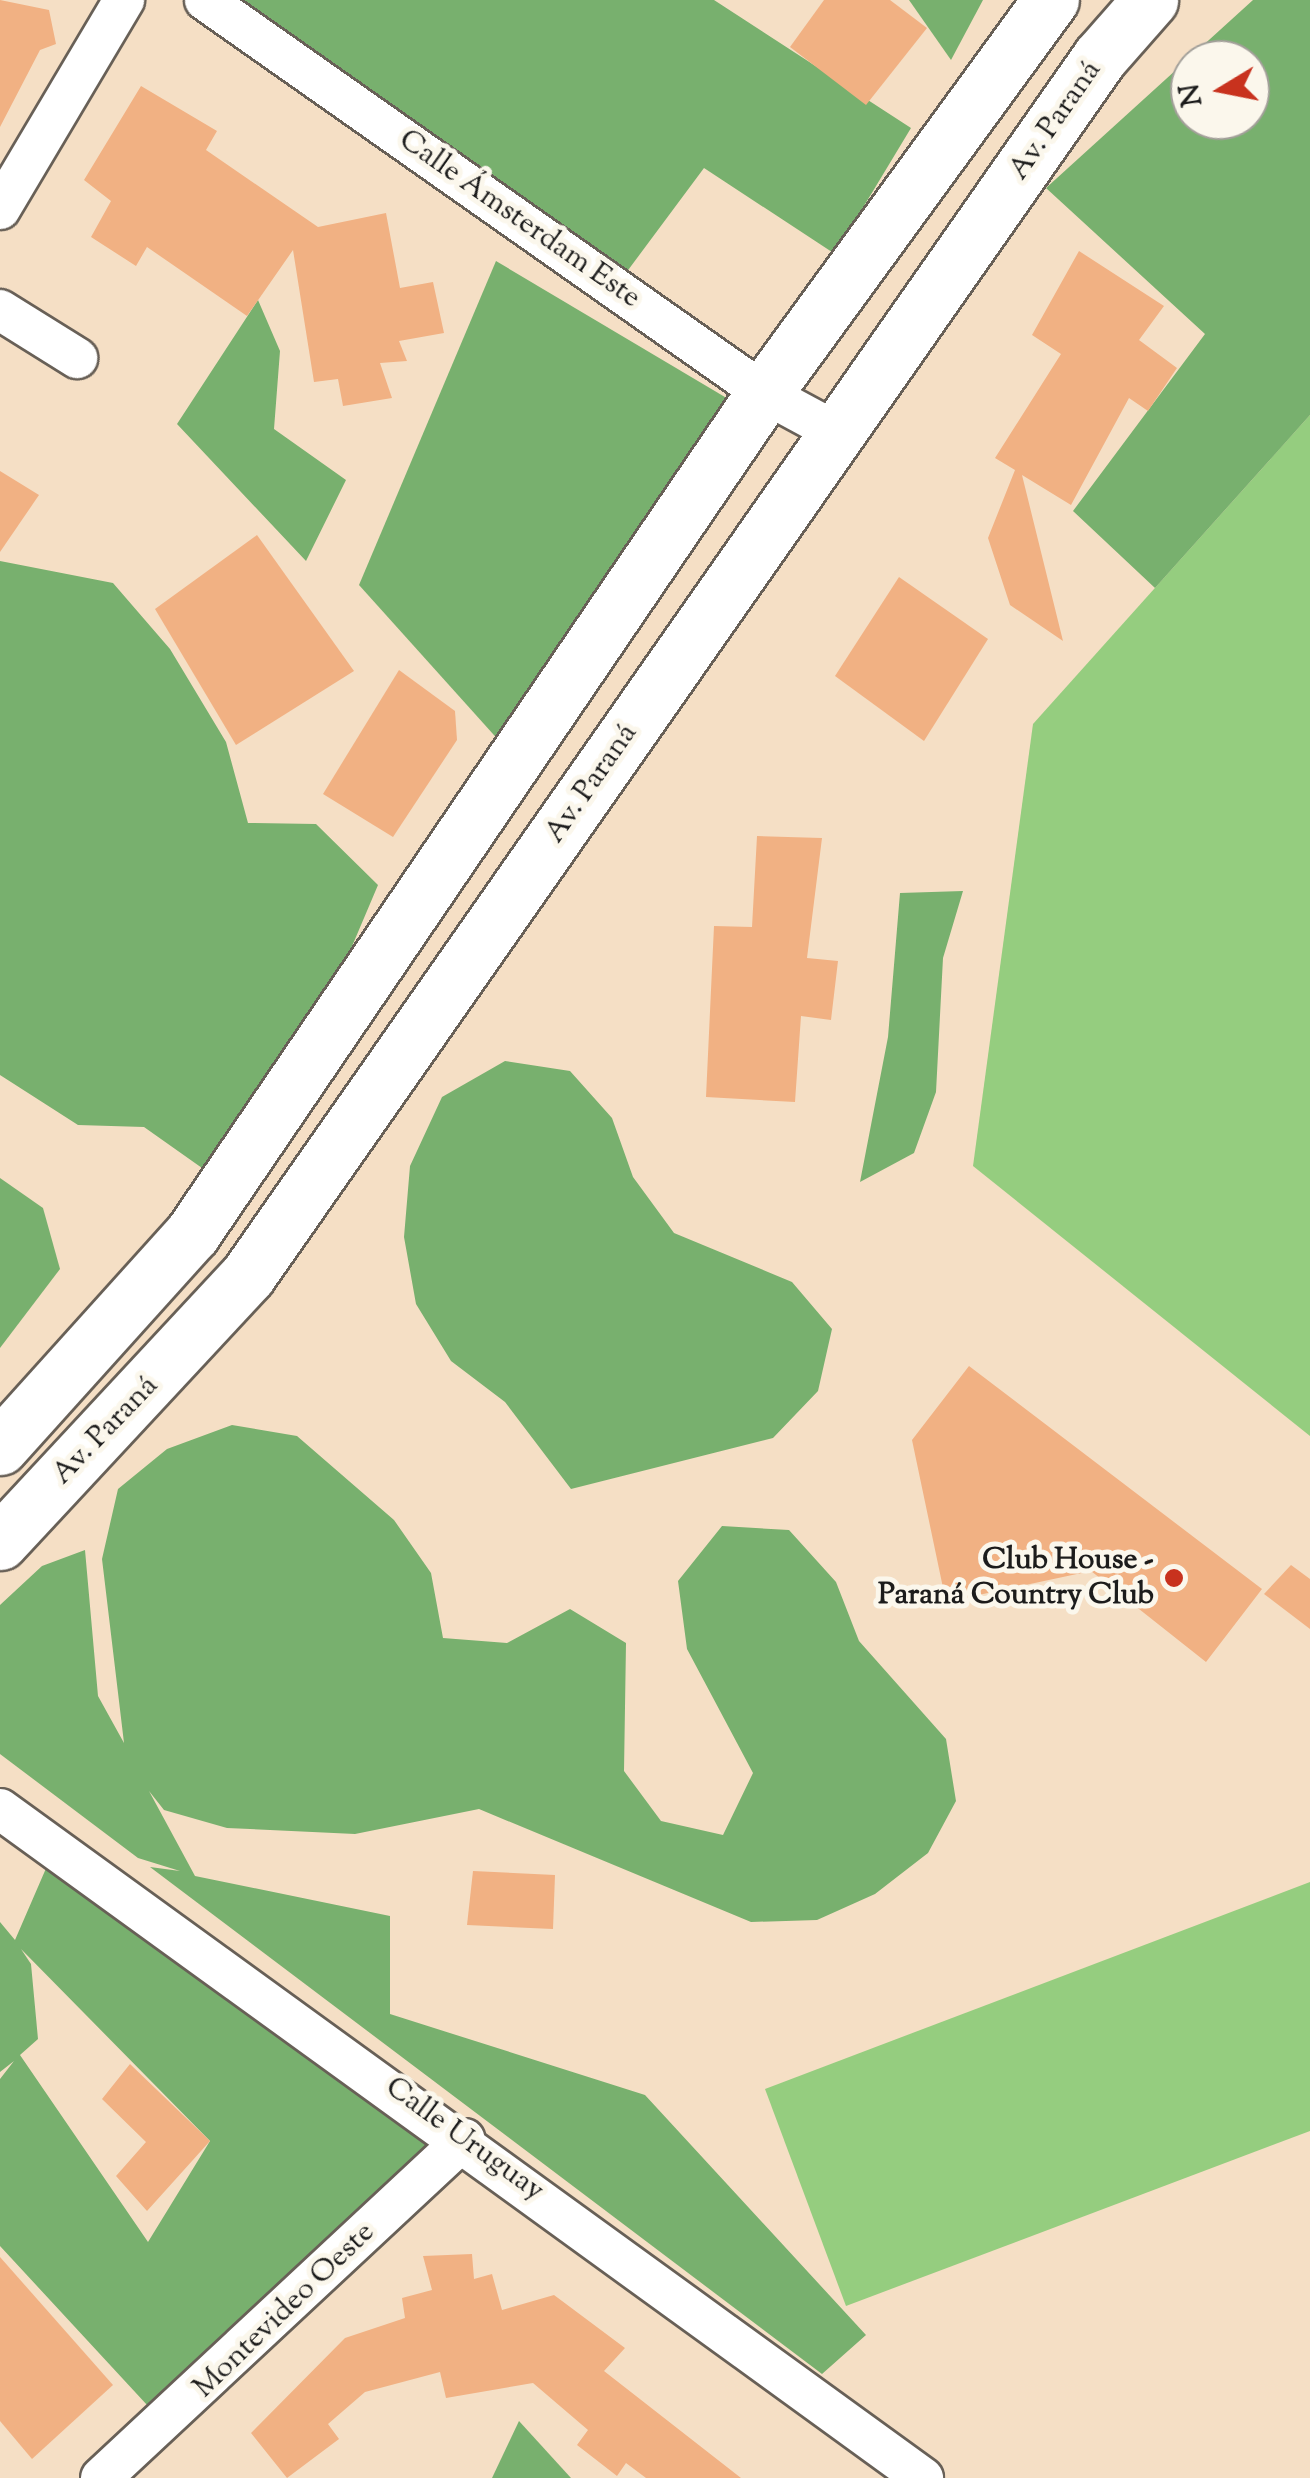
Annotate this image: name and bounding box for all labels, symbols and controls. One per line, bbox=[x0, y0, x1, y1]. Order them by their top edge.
north arrow bbox=[1170, 40, 1270, 140]
street label: Av. Paraná bbox=[1002, 54, 1110, 188]
text: N bbox=[1171, 80, 1214, 109]
street label: Calle Ámsterdam Este bbox=[391, 123, 647, 317]
street label: Av. Paraná bbox=[538, 717, 646, 851]
street label: Av. Paraná bbox=[45, 1369, 167, 1493]
place label: Club House - Paraná Country Club bbox=[878, 1543, 1154, 1614]
marker: Club House - Paraná Country Club bbox=[1163, 1567, 1185, 1589]
street label: Calle Uruguay bbox=[378, 2070, 550, 2210]
street label: Montevideo Oeste bbox=[187, 2215, 383, 2407]

